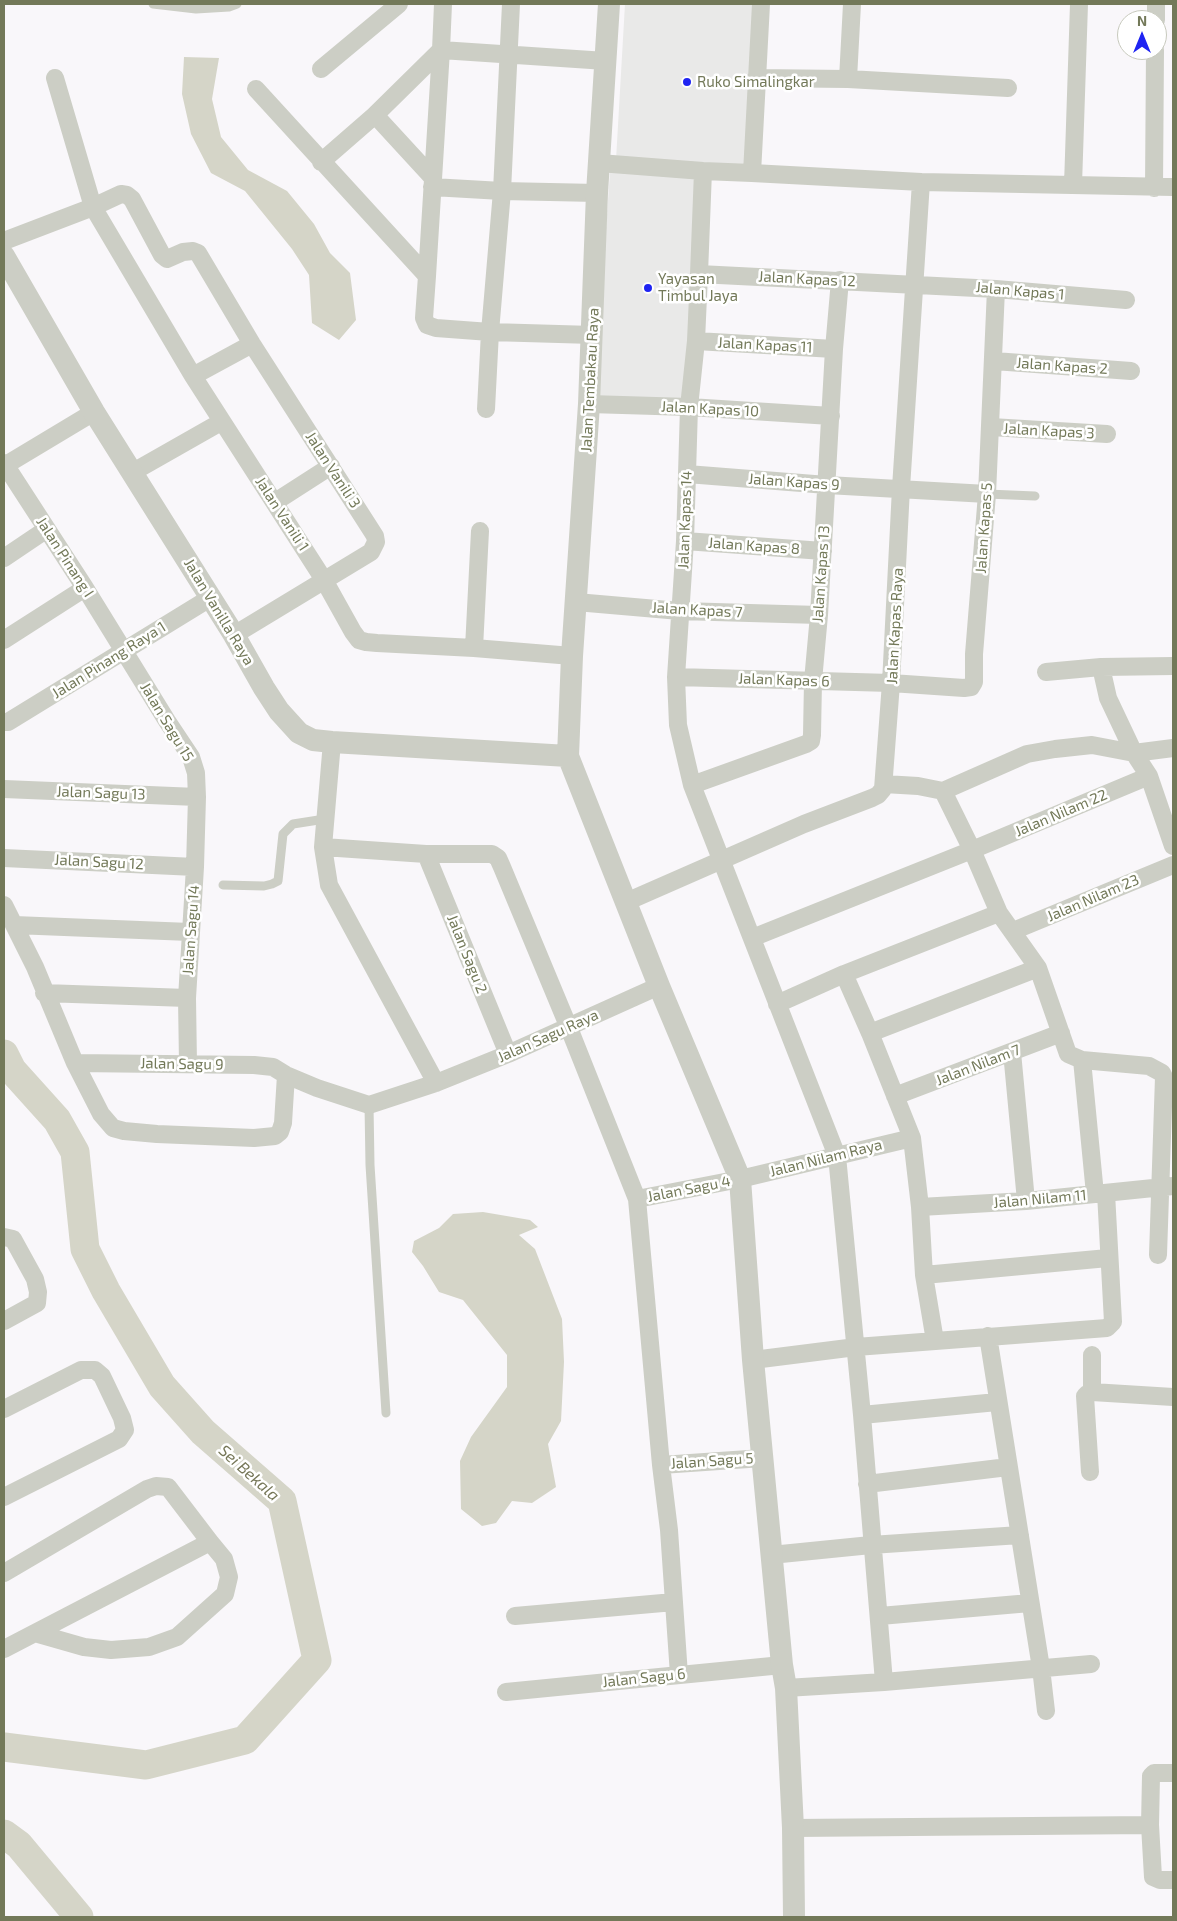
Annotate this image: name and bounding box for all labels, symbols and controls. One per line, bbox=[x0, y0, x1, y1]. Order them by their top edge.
north arrow bbox=[1117, 10, 1167, 60]
text: N bbox=[1137, 12, 1147, 29]
place label: Ruko Simalingkar bbox=[697, 73, 815, 91]
marker: Ruko Simalingkar bbox=[681, 76, 693, 88]
street label: Jalan Kapas 12 bbox=[758, 267, 856, 291]
place label: Yayasan Timbul Jaya bbox=[658, 270, 738, 305]
street label: Jalan Kapas 1 bbox=[975, 278, 1065, 304]
marker: Yayasan Timbul Jaya bbox=[642, 282, 654, 294]
street label: Jalan Tembakau Raya bbox=[577, 307, 603, 453]
street label: Jalan Kapas 11 bbox=[717, 334, 813, 356]
street label: Jalan Kapas 2 bbox=[1016, 354, 1108, 378]
street label: Jalan Kapas 10 bbox=[661, 397, 759, 421]
street label: Jalan Kapas 3 bbox=[1003, 420, 1095, 442]
street label: Jalan Vanili 3 bbox=[302, 428, 364, 512]
street label: Jalan Kapas 9 bbox=[748, 470, 840, 494]
street label: Jalan Kapas 14 bbox=[674, 471, 696, 569]
street label: Jalan Vanili 1 bbox=[251, 473, 313, 555]
street label: Jalan Kapas 5 bbox=[972, 482, 996, 574]
street label: Jalan Pinang I bbox=[32, 514, 98, 600]
street label: Jalan Kapas 13 bbox=[809, 525, 833, 623]
street label: Jalan Kapas 8 bbox=[707, 534, 801, 558]
street label: Jalan Vanilla Raya bbox=[180, 555, 258, 669]
street label: Jalan Kapas Raya bbox=[883, 567, 907, 685]
street label: Jalan Kapas 7 bbox=[651, 599, 743, 621]
street label: Jalan Pinang Raya 1 bbox=[49, 618, 169, 702]
street label: Jalan Kapas 6 bbox=[738, 669, 830, 691]
street label: Jalan Sagu 15 bbox=[136, 679, 198, 765]
street label: Jalan Sagu 13 bbox=[56, 782, 146, 804]
street label: Jalan Nilam 22 bbox=[1012, 785, 1110, 841]
street label: Jalan Sagu 12 bbox=[54, 851, 144, 873]
street label: Jalan Nilam 23 bbox=[1044, 871, 1142, 925]
street label: Jalan Sagu 14 bbox=[179, 884, 203, 976]
street label: Jalan Sagu 2 bbox=[443, 912, 491, 996]
street label: Jalan Sagu Raya bbox=[495, 1006, 601, 1066]
street label: Jalan Nilam 7 bbox=[933, 1041, 1023, 1089]
street label: Jalan Sagu 9 bbox=[140, 1054, 224, 1074]
street label: Jalan Nilam Raya bbox=[768, 1135, 884, 1181]
street label: Jalan Sagu 4 bbox=[646, 1172, 732, 1206]
street label: Jalan Nilam 11 bbox=[993, 1186, 1087, 1212]
water label: Sei Bekala bbox=[215, 1441, 283, 1505]
street label: Jalan Sagu 5 bbox=[670, 1449, 754, 1473]
street label: Jalan Sagu 6 bbox=[601, 1665, 687, 1691]

